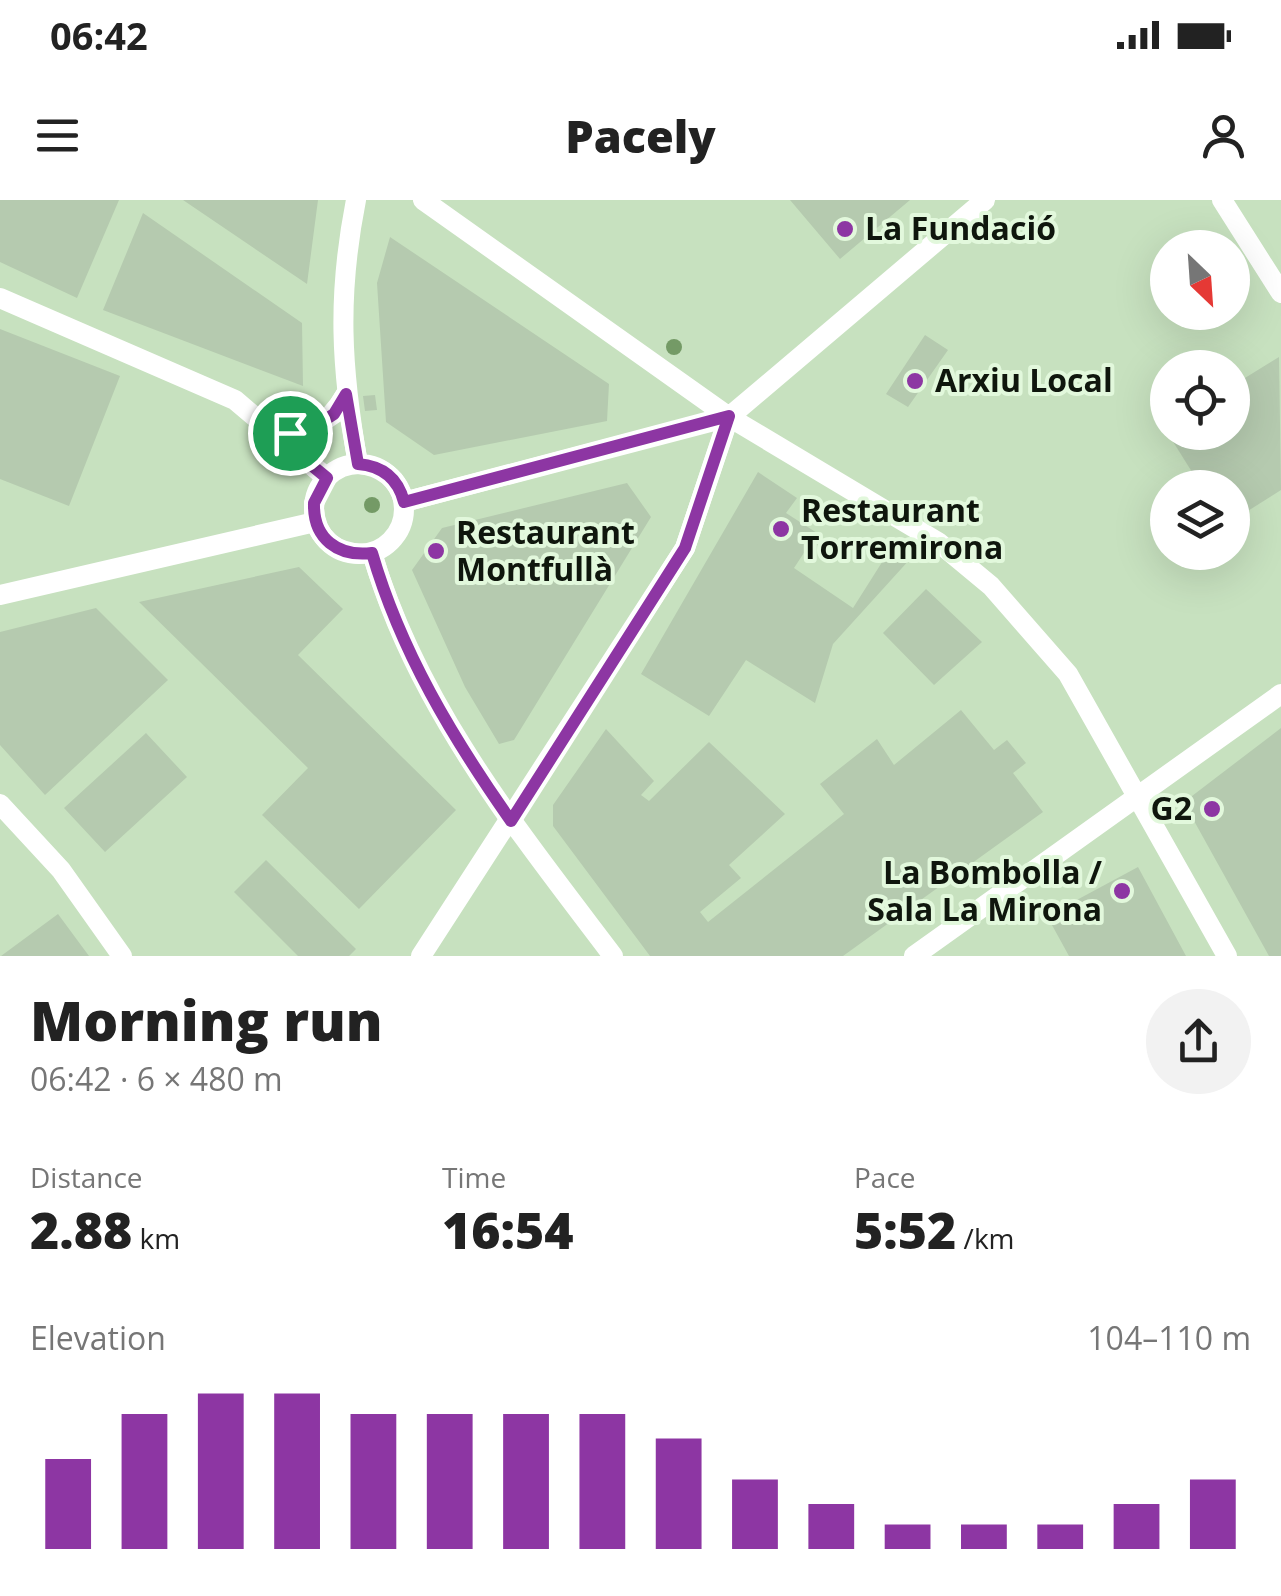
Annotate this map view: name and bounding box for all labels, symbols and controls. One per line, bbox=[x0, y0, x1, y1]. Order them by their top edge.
text: 06:42 bbox=[50, 9, 148, 61]
text: Pacely bbox=[565, 105, 716, 166]
icon: menu bbox=[30, 108, 85, 163]
icon: person bbox=[1196, 108, 1251, 163]
place label: La Fundació bbox=[865, 206, 1056, 249]
marker: La Fundació bbox=[834, 218, 856, 240]
north arrow bbox=[1150, 230, 1250, 330]
map controls bbox=[1150, 230, 1250, 570]
button: locate bbox=[1150, 350, 1250, 450]
place label: Arxiu Local bbox=[935, 358, 1113, 401]
marker: Arxiu Local bbox=[904, 370, 926, 392]
pin bbox=[248, 391, 333, 476]
icon: arrive bbox=[263, 406, 318, 461]
button: layers bbox=[1150, 470, 1250, 570]
place label: Restaurant Torremirona bbox=[801, 488, 1003, 568]
place label: Restaurant Montfullà bbox=[456, 510, 635, 590]
marker: Restaurant Torremirona bbox=[770, 518, 792, 540]
marker: Restaurant Montfullà bbox=[425, 540, 447, 562]
place label: G2 bbox=[1151, 786, 1192, 829]
marker: G2 bbox=[1201, 798, 1223, 820]
place label: La Bombolla / Sala La Mirona bbox=[867, 850, 1103, 930]
marker: La Bombolla / Sala La Mirona bbox=[1111, 880, 1133, 902]
text: Morning run bbox=[30, 982, 383, 1057]
button: share bbox=[1146, 989, 1251, 1094]
text: 06:42 · 6 × 480 m bbox=[30, 1057, 283, 1100]
text: Distance bbox=[30, 1158, 143, 1196]
text: Time bbox=[442, 1158, 506, 1196]
text: Pace bbox=[854, 1158, 916, 1196]
text: 2.88 bbox=[30, 1196, 132, 1264]
text: 16:54 bbox=[442, 1196, 574, 1264]
text: 5:52 bbox=[854, 1196, 956, 1264]
text: km bbox=[132, 1219, 180, 1257]
text: /km bbox=[956, 1219, 1015, 1257]
text: Elevation bbox=[30, 1316, 166, 1359]
text: 104–110 m bbox=[1087, 1316, 1251, 1359]

